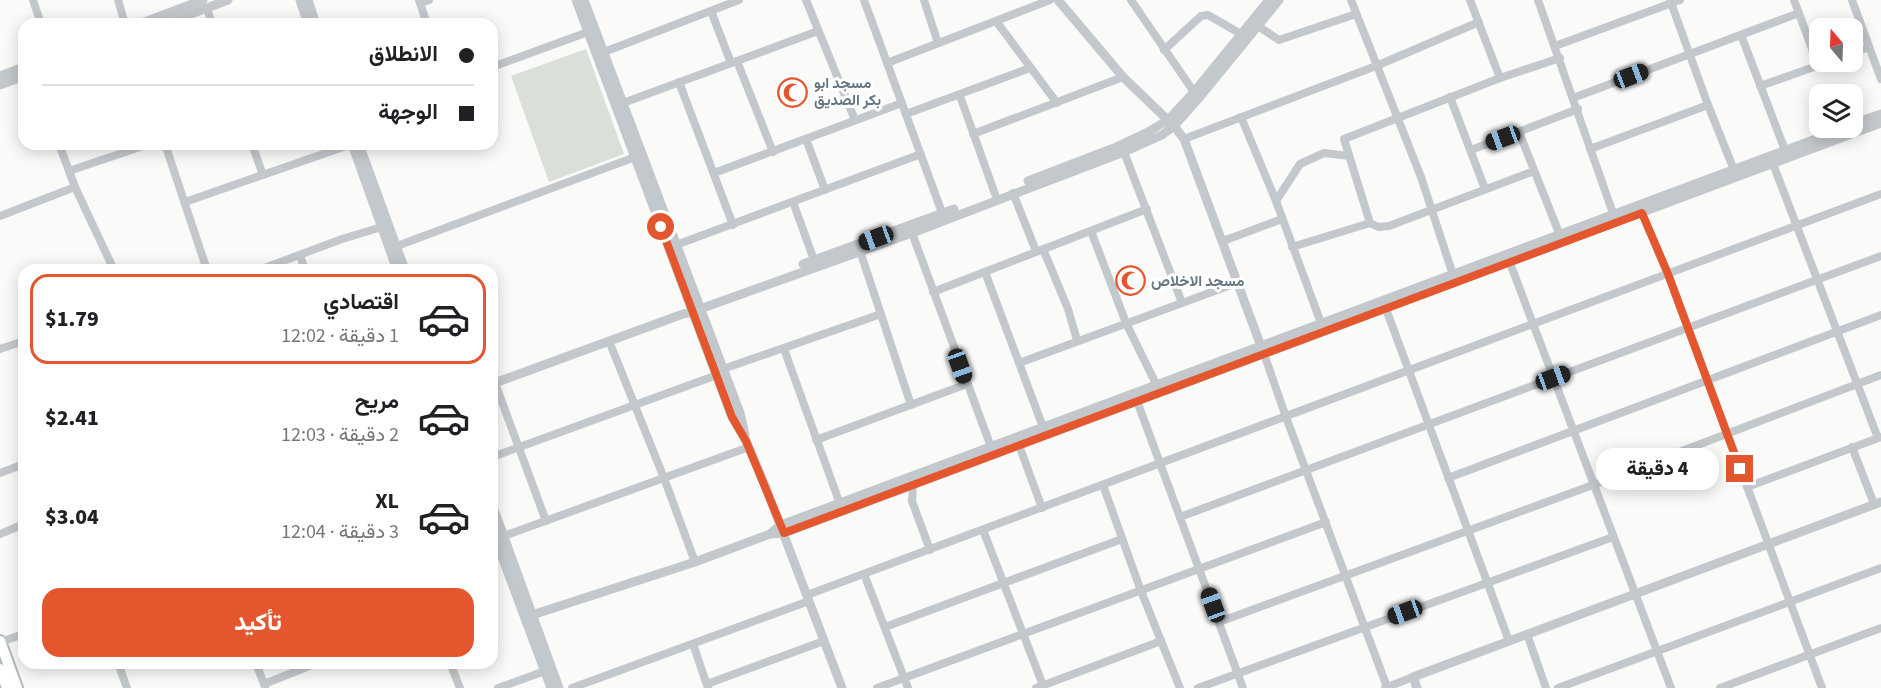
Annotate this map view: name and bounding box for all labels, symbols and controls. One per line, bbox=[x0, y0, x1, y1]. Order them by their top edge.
north arrow bbox=[1809, 18, 1863, 72]
map controls bbox=[1809, 18, 1863, 138]
text: الانطلاق bbox=[369, 38, 438, 70]
car bbox=[1611, 61, 1651, 91]
place label: مسجد ابو بكر الصديق bbox=[814, 73, 881, 111]
mosque icon: مسجد ابو بكر الصديق bbox=[777, 76, 809, 108]
button: layers bbox=[1809, 84, 1863, 138]
text: الوجهة bbox=[378, 96, 438, 128]
car bbox=[1483, 123, 1523, 153]
route start bbox=[647, 213, 674, 240]
car bbox=[856, 223, 896, 253]
mosque icon: مسجد الاخلاص bbox=[1114, 265, 1146, 297]
place label: مسجد الاخلاص bbox=[1151, 271, 1244, 292]
text: اقتصادي bbox=[323, 286, 399, 318]
icon: car bbox=[417, 292, 471, 346]
text: $1.79 bbox=[45, 303, 99, 335]
text: 1 دقيقة · 12:02 bbox=[281, 322, 399, 350]
car bbox=[945, 346, 975, 386]
car bbox=[1533, 363, 1573, 393]
text: مريح bbox=[355, 385, 399, 417]
icon: car bbox=[417, 391, 471, 445]
text: $2.41 bbox=[45, 402, 99, 434]
text: 2 دقيقة · 12:03 bbox=[281, 421, 399, 449]
callout: 4 دقيقة bbox=[1596, 448, 1719, 490]
text: 4 دقيقة bbox=[1626, 455, 1689, 483]
route end bbox=[1726, 455, 1753, 482]
text: XL bbox=[375, 485, 399, 517]
icon: car bbox=[417, 490, 471, 544]
text: $3.04 bbox=[45, 501, 99, 533]
text: 3 دقيقة · 12:04 bbox=[281, 518, 399, 546]
car bbox=[1198, 585, 1228, 625]
button: تأكيد bbox=[42, 588, 474, 657]
car bbox=[1385, 597, 1425, 627]

